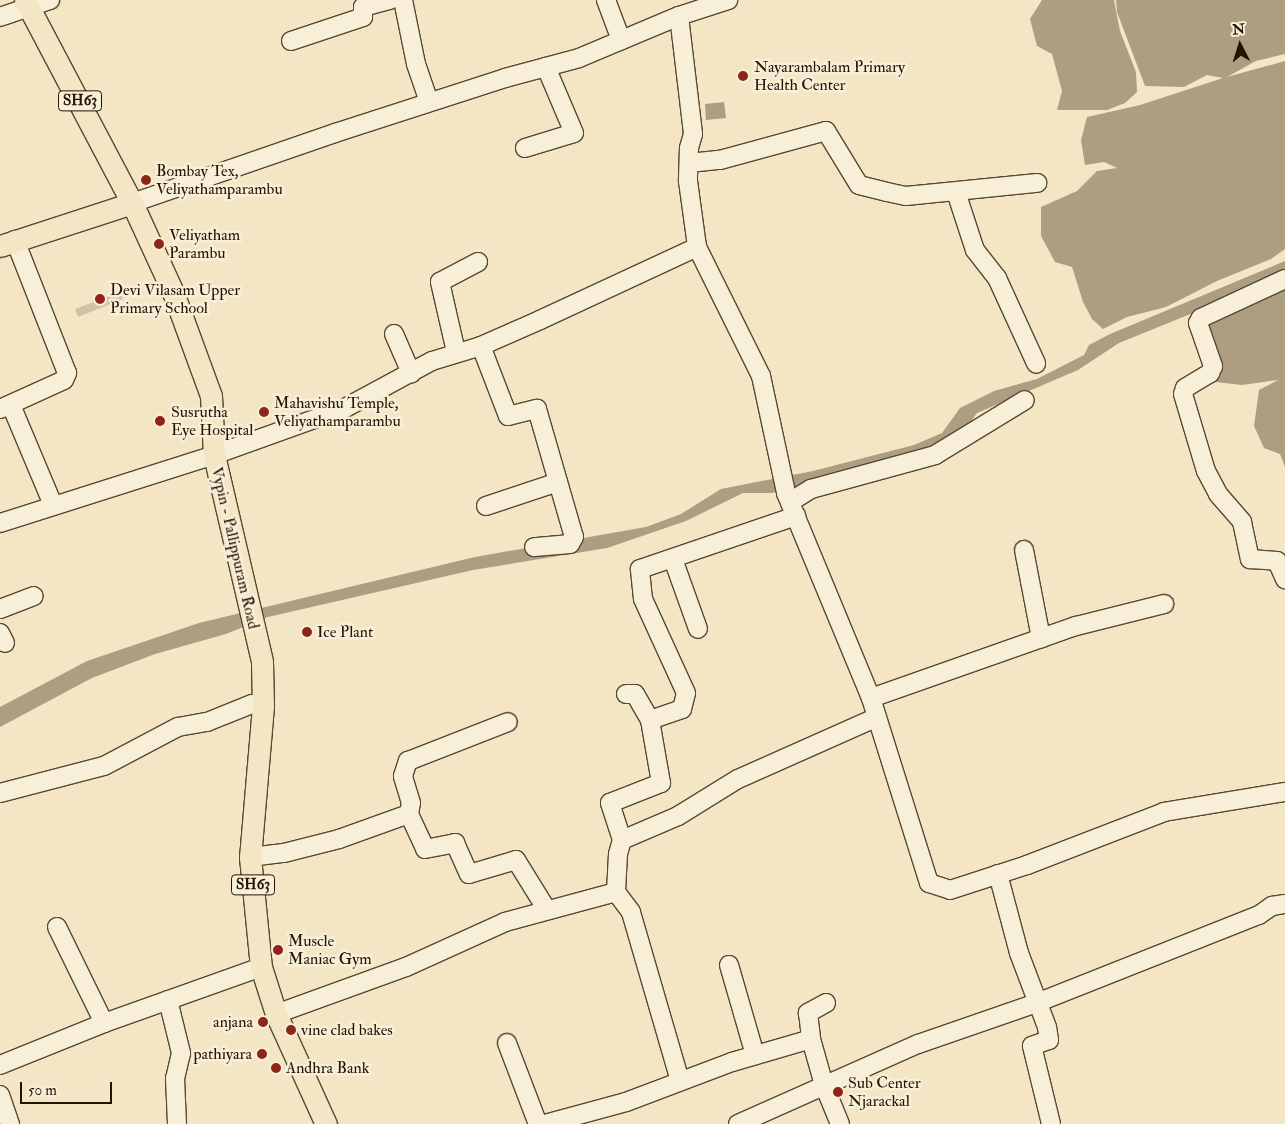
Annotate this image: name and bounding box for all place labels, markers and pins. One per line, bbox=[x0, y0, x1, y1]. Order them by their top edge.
place label: Nayarambalam Primary Health Center bbox=[754, 57, 905, 95]
marker: Nayarambalam Primary Health Center bbox=[736, 69, 750, 83]
place label: Bombay Tex, Veliyathamparambu bbox=[156, 161, 283, 199]
marker: Bombay Tex, Veliyathamparambu bbox=[140, 174, 152, 186]
place label: Veliyatham Parambu bbox=[169, 225, 240, 263]
marker: Veliyatham Parambu bbox=[153, 238, 165, 250]
place label: Devi Vilasam Upper Primary School bbox=[110, 280, 240, 318]
marker: Devi Vilasam Upper Primary School bbox=[94, 293, 106, 305]
place label: Mahavishu Temple, Veliyathamparambu bbox=[274, 393, 401, 431]
place label: Susrutha Eye Hospital bbox=[171, 402, 253, 440]
marker: Mahavishu Temple, Veliyathamparambu bbox=[258, 406, 270, 418]
marker: Susrutha Eye Hospital bbox=[153, 414, 167, 428]
place label: Ice Plant bbox=[317, 622, 373, 642]
marker: Ice Plant bbox=[301, 626, 313, 638]
place label: Muscle Maniac Gym bbox=[288, 931, 372, 969]
marker: Muscle Maniac Gym bbox=[272, 944, 284, 956]
place label: anjana bbox=[213, 1012, 253, 1032]
marker: anjana bbox=[257, 1016, 269, 1028]
place label: vine clad bakes bbox=[301, 1020, 393, 1040]
marker: vine clad bakes bbox=[285, 1024, 297, 1036]
place label: pathiyara bbox=[193, 1044, 252, 1064]
marker: pathiyara bbox=[256, 1048, 268, 1060]
place label: Andhra Bank bbox=[286, 1058, 370, 1078]
marker: Andhra Bank bbox=[270, 1062, 282, 1074]
place label: Sub Center Njarackal bbox=[848, 1073, 921, 1111]
marker: Sub Center Njarackal bbox=[832, 1086, 844, 1098]

